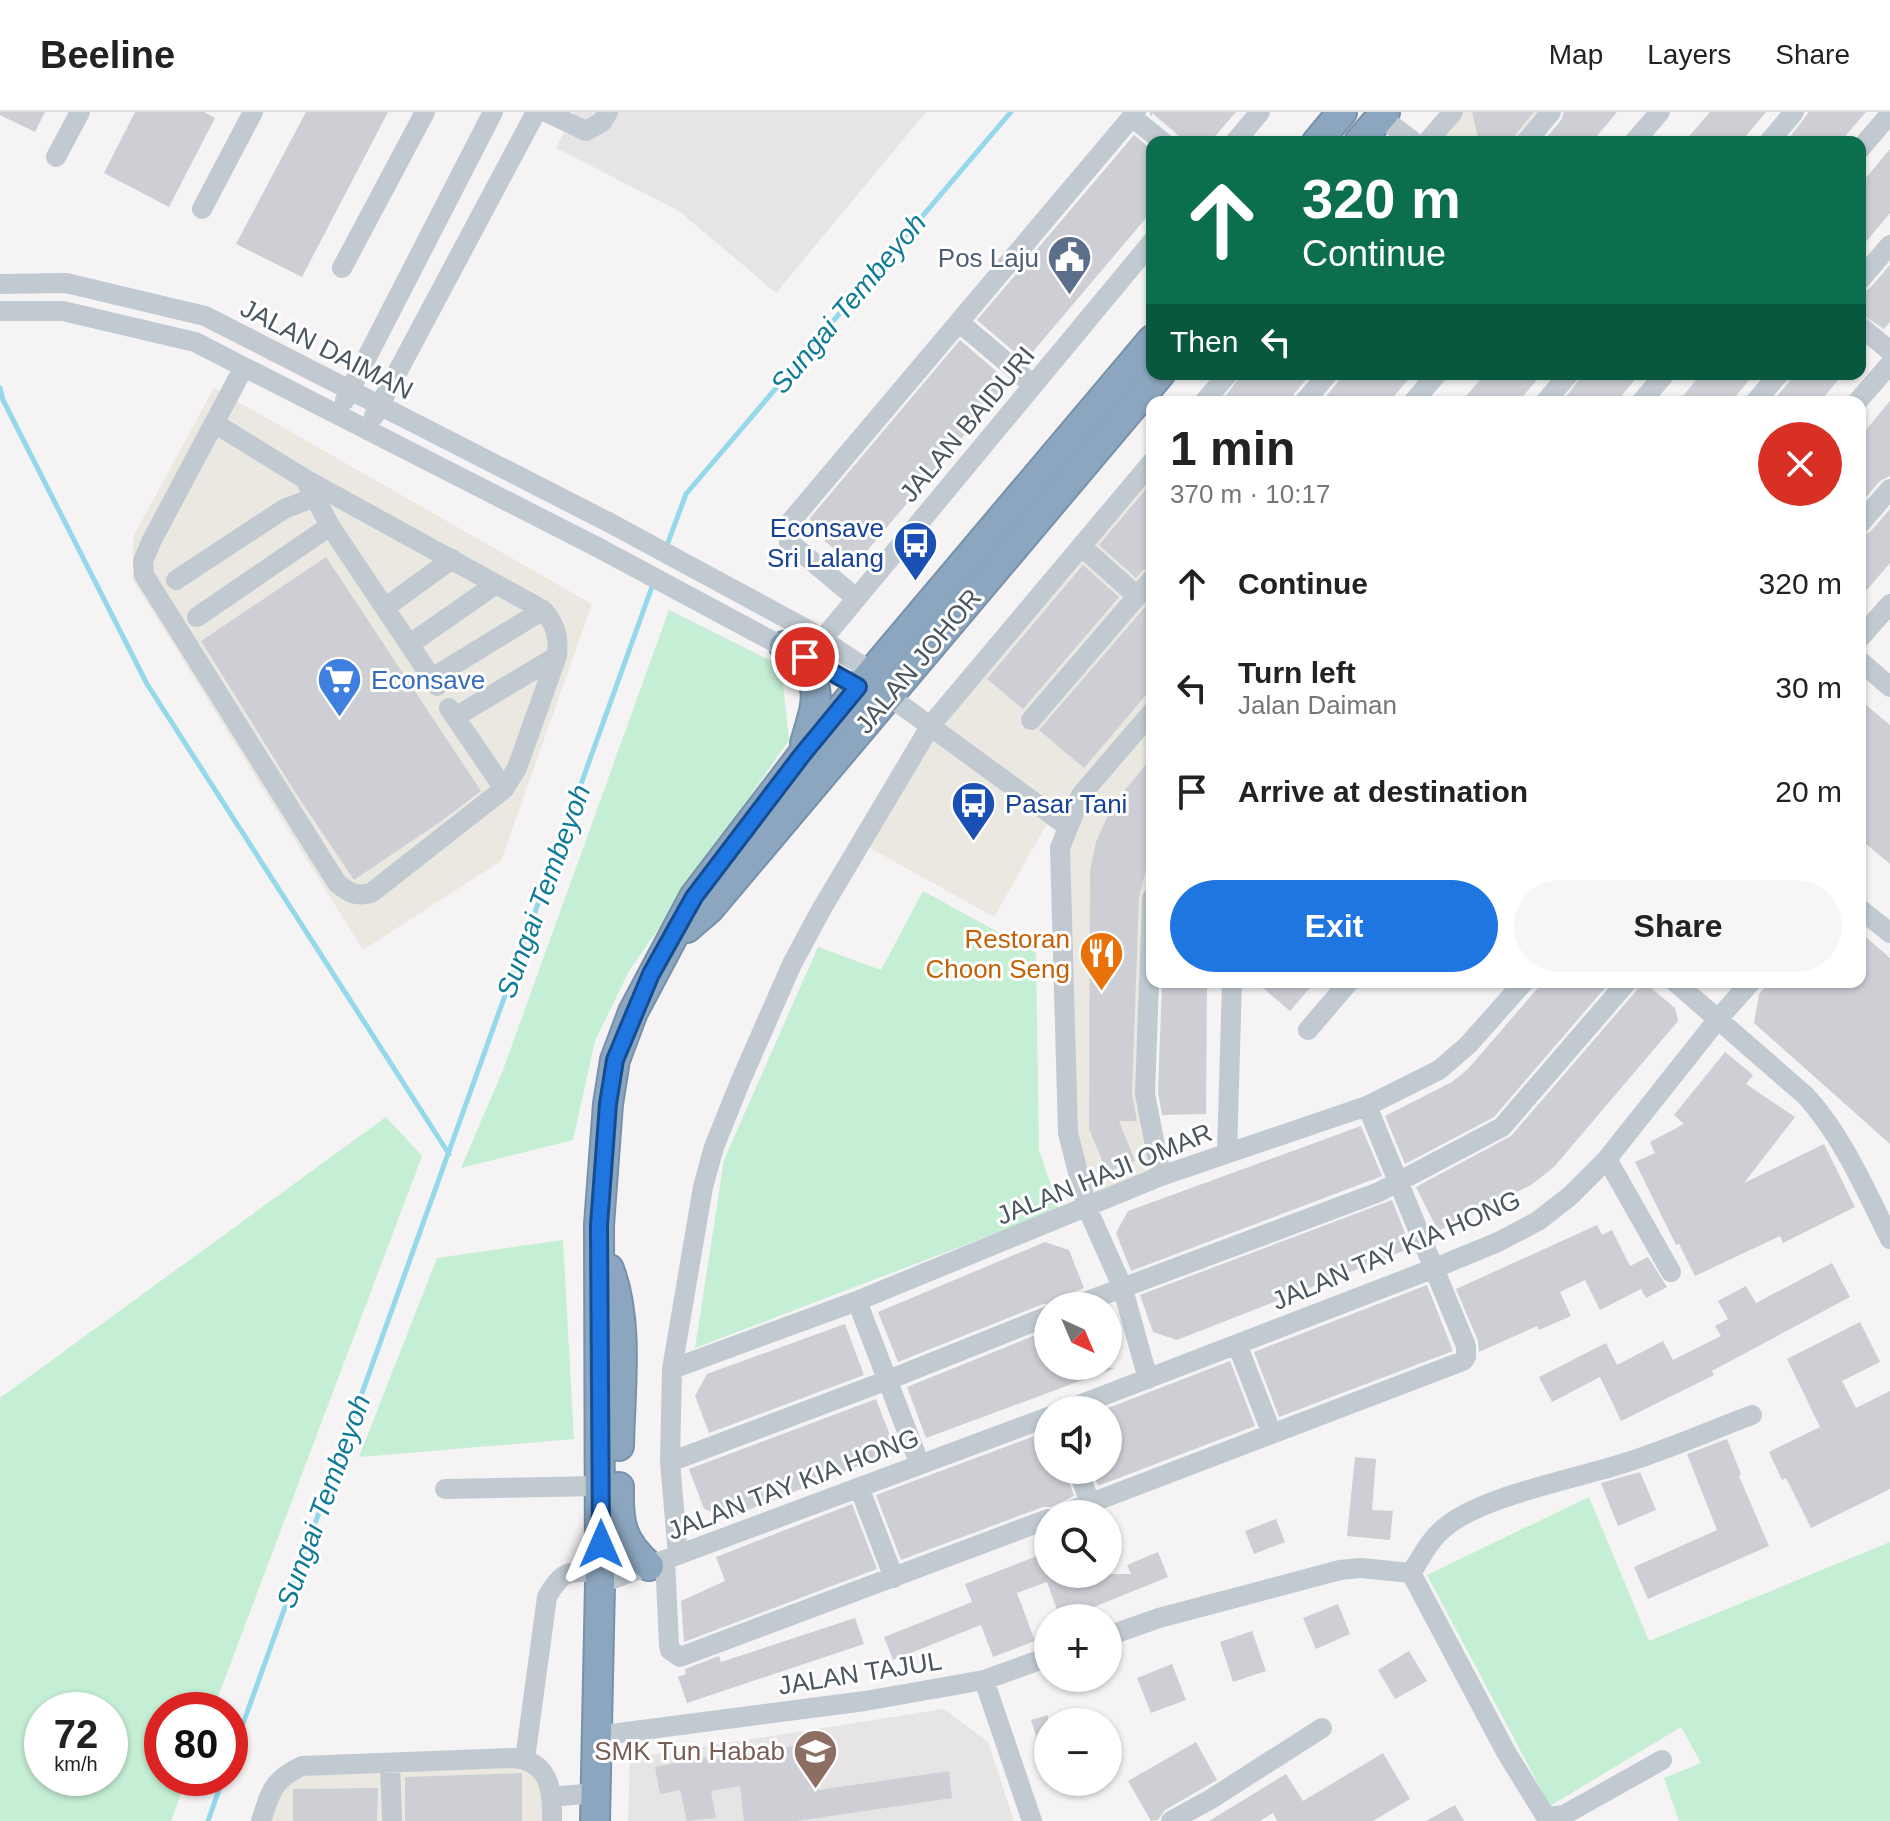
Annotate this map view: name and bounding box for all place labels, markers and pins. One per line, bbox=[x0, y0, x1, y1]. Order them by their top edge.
public building icon: Pos Laju bbox=[1046, 234, 1094, 297]
place label: Pos Laju bbox=[938, 243, 1039, 273]
place label: Econsave Sri Lalang bbox=[767, 513, 884, 573]
bus stop icon: Econsave Sri Lalang bbox=[891, 519, 939, 582]
pin bbox=[771, 623, 839, 691]
supermarket icon: Econsave bbox=[316, 656, 364, 719]
place label: Econsave bbox=[371, 665, 485, 695]
bus stop icon: Pasar Tani bbox=[950, 780, 998, 843]
place label: Pasar Tani bbox=[1005, 789, 1127, 819]
place label: Restoran Choon Seng bbox=[925, 924, 1070, 984]
restaurant icon: Restoran Choon Seng bbox=[1077, 930, 1125, 993]
school or university icon: SMK Tun Habab bbox=[792, 1727, 840, 1790]
place label: SMK Tun Habab bbox=[594, 1736, 785, 1766]

